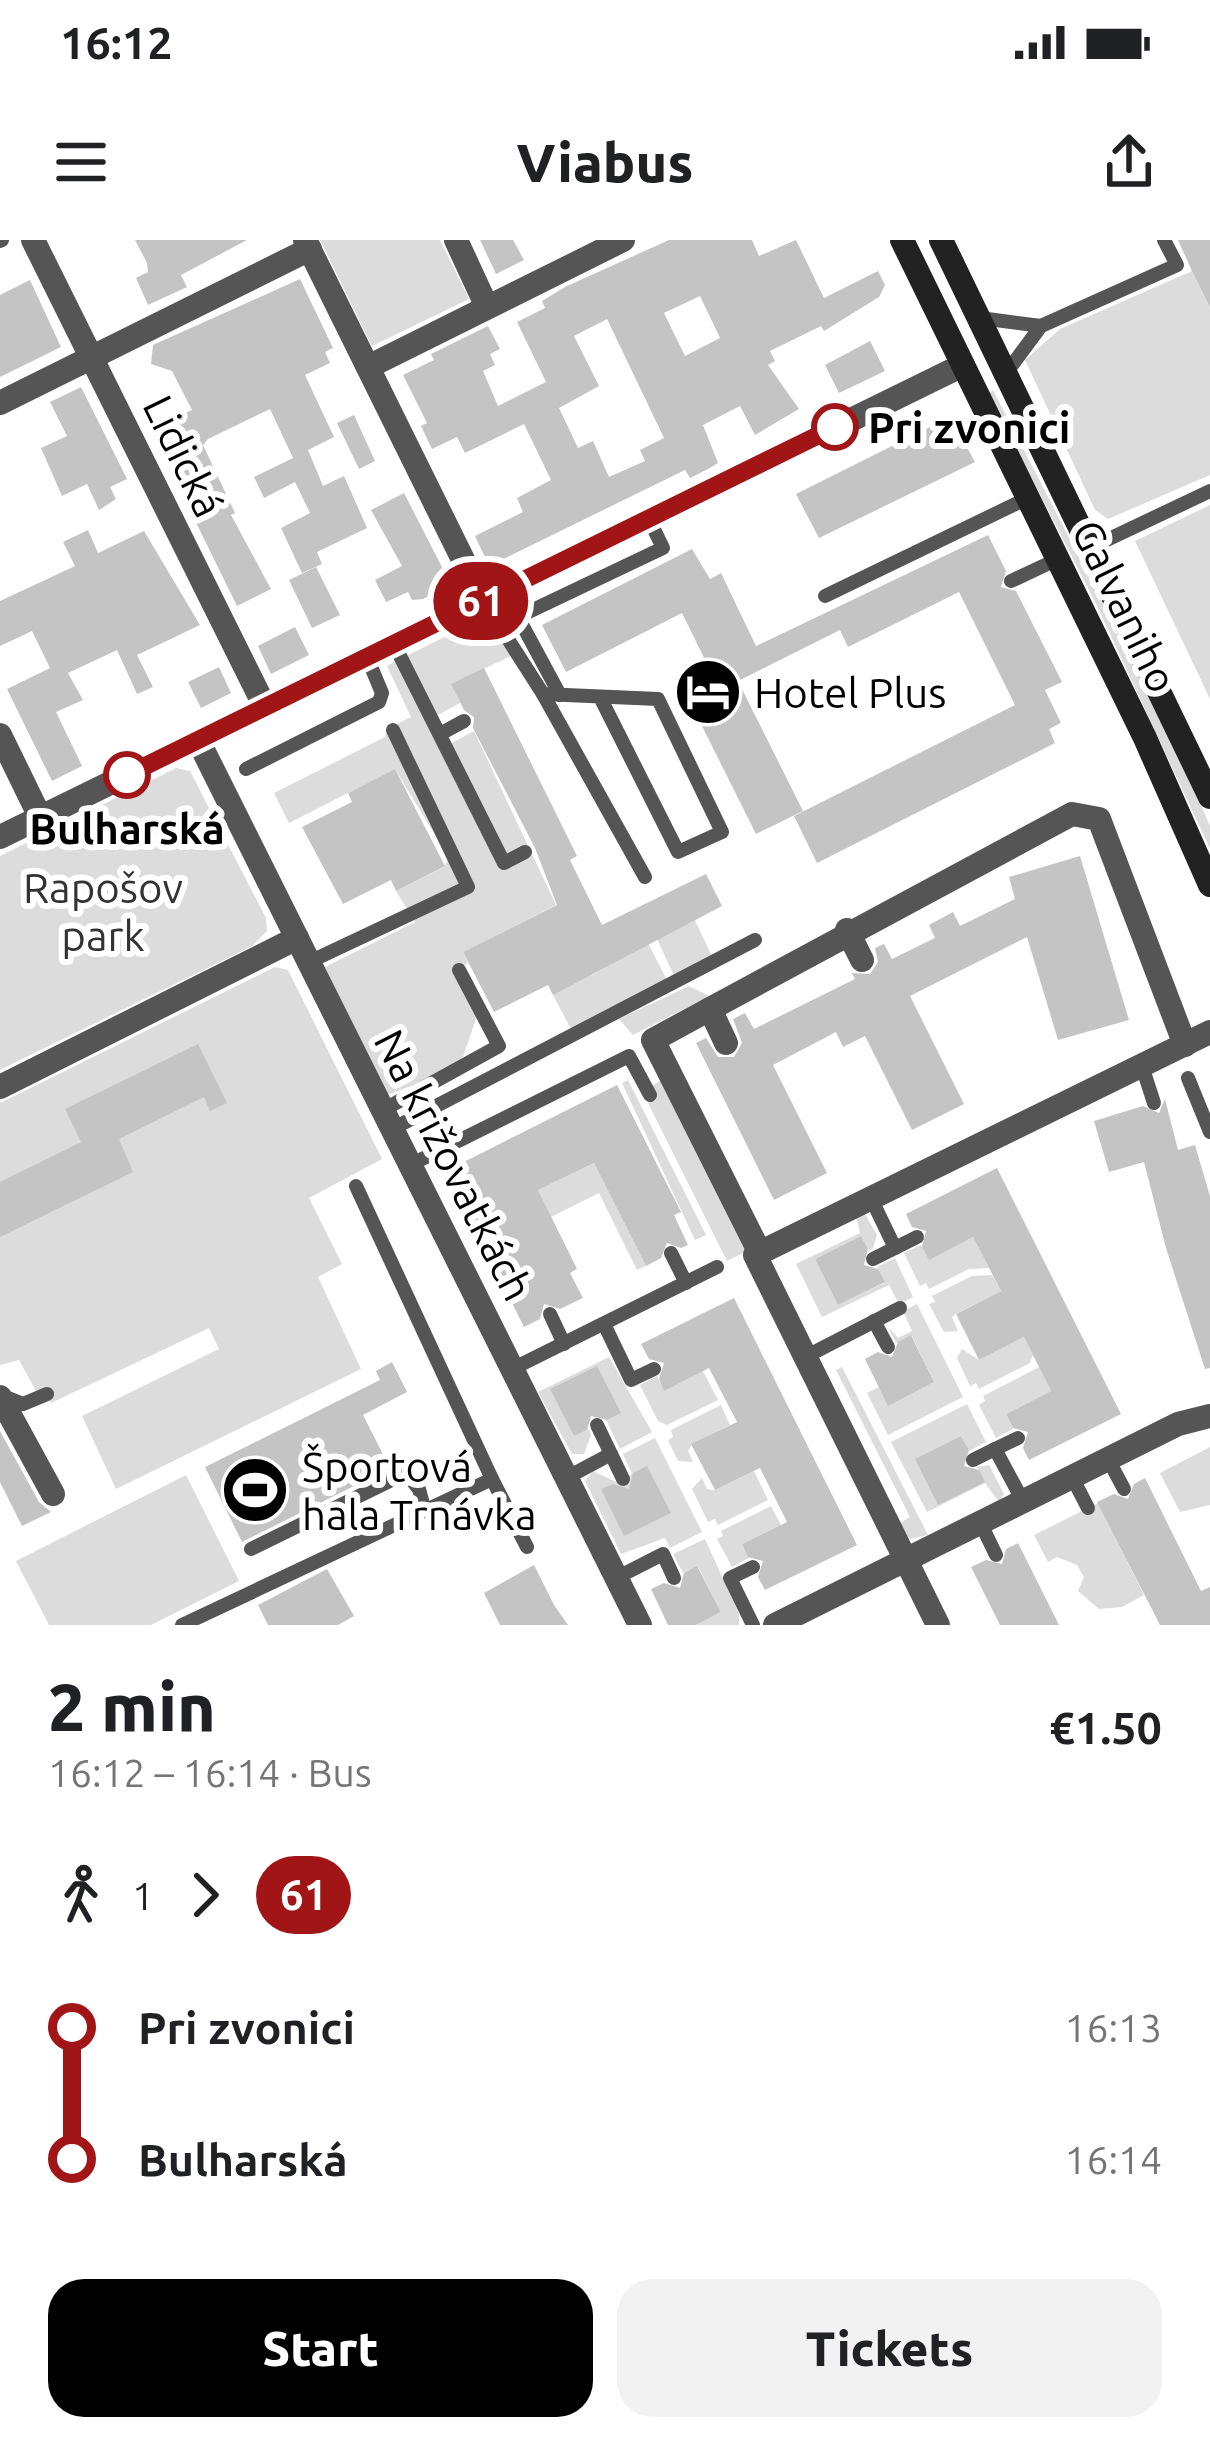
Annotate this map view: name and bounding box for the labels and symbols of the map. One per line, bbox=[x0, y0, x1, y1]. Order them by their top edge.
street label: Lidická bbox=[135, 388, 233, 524]
place label: Pri zvonici bbox=[868, 404, 1071, 451]
marker: Pri zvonici bbox=[813, 405, 857, 449]
street label: Galvaniho bbox=[1063, 512, 1187, 700]
line badge: 61 bbox=[427, 562, 535, 640]
hotel icon: Hotel Plus bbox=[673, 657, 743, 727]
place label: Hotel Plus bbox=[754, 669, 946, 716]
marker: Bulharská bbox=[105, 753, 149, 797]
place label: Bulharská bbox=[29, 805, 225, 852]
park label: Rapošov park bbox=[23, 864, 183, 959]
street label: Na križovatkách bbox=[366, 1022, 542, 1308]
place label: Športová hala Trnávka bbox=[302, 1443, 537, 1538]
sports icon: Športová hala Trnávka bbox=[220, 1455, 290, 1525]

